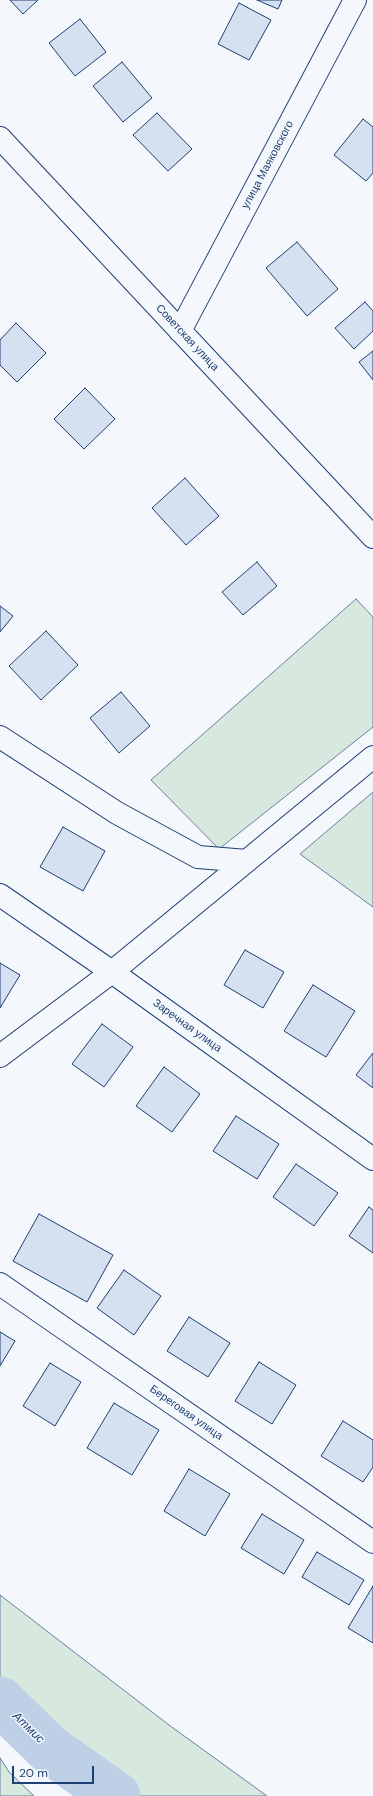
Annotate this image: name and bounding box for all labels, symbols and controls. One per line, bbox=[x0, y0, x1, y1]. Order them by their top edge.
street label: улица Маяковского bbox=[239, 119, 297, 211]
street label: Советская улица bbox=[153, 302, 221, 374]
street label: Заречная улица bbox=[150, 997, 224, 1055]
street label: Береговая улица bbox=[147, 1383, 225, 1443]
water label: Атмис bbox=[9, 1709, 47, 1747]
scale bar bbox=[14, 1758, 96, 1784]
text: 20 m bbox=[19, 1765, 48, 1781]

